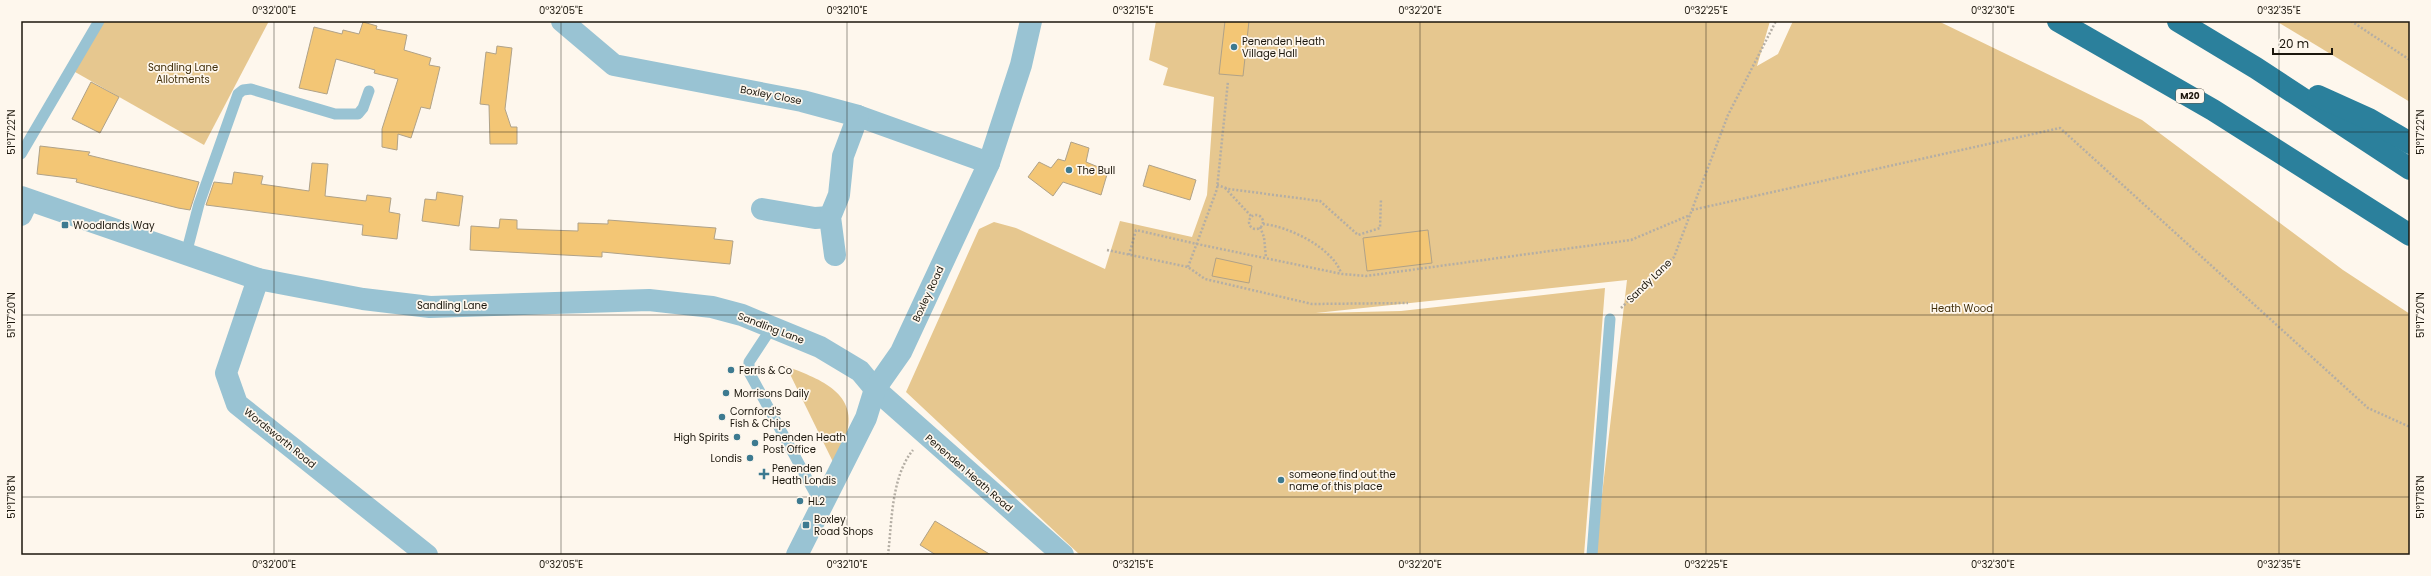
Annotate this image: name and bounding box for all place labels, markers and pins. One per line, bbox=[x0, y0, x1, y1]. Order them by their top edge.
place label: Penenden Heath Village Hall bbox=[1242, 34, 1325, 61]
marker: Penenden Heath Village Hall bbox=[1229, 42, 1239, 52]
place label: The Bull bbox=[1077, 163, 1115, 178]
marker: The Bull bbox=[1064, 165, 1074, 175]
place label: Woodlands Way bbox=[73, 218, 155, 233]
marker: Woodlands Way bbox=[60, 220, 70, 230]
place label: Ferris & Co bbox=[739, 363, 792, 378]
marker: Ferris & Co bbox=[726, 365, 736, 375]
place label: Morrisons Daily bbox=[734, 386, 810, 401]
marker: Morrisons Daily bbox=[721, 388, 731, 398]
place label: Cornford's Fish & Chips bbox=[730, 404, 790, 431]
marker: Cornford's Fish & Chips bbox=[717, 412, 727, 422]
place label: High Spirits bbox=[674, 430, 729, 445]
place label: Penenden Heath Post Office bbox=[763, 430, 846, 457]
marker: High Spirits bbox=[732, 432, 742, 442]
marker: Penenden Heath Post Office bbox=[750, 438, 760, 448]
place label: Londis bbox=[710, 451, 742, 466]
marker: Londis bbox=[745, 453, 755, 463]
place label: Penenden Heath Londis bbox=[772, 461, 836, 488]
place label: someone find out the name of this place bbox=[1289, 467, 1396, 494]
marker: Penenden Heath Londis bbox=[759, 469, 769, 479]
marker: someone find out the name of this place bbox=[1276, 475, 1286, 485]
place label: HL2 bbox=[808, 494, 825, 509]
marker: HL2 bbox=[795, 496, 805, 506]
place label: Boxley Road Shops bbox=[814, 512, 873, 539]
marker: Boxley Road Shops bbox=[801, 520, 811, 530]

